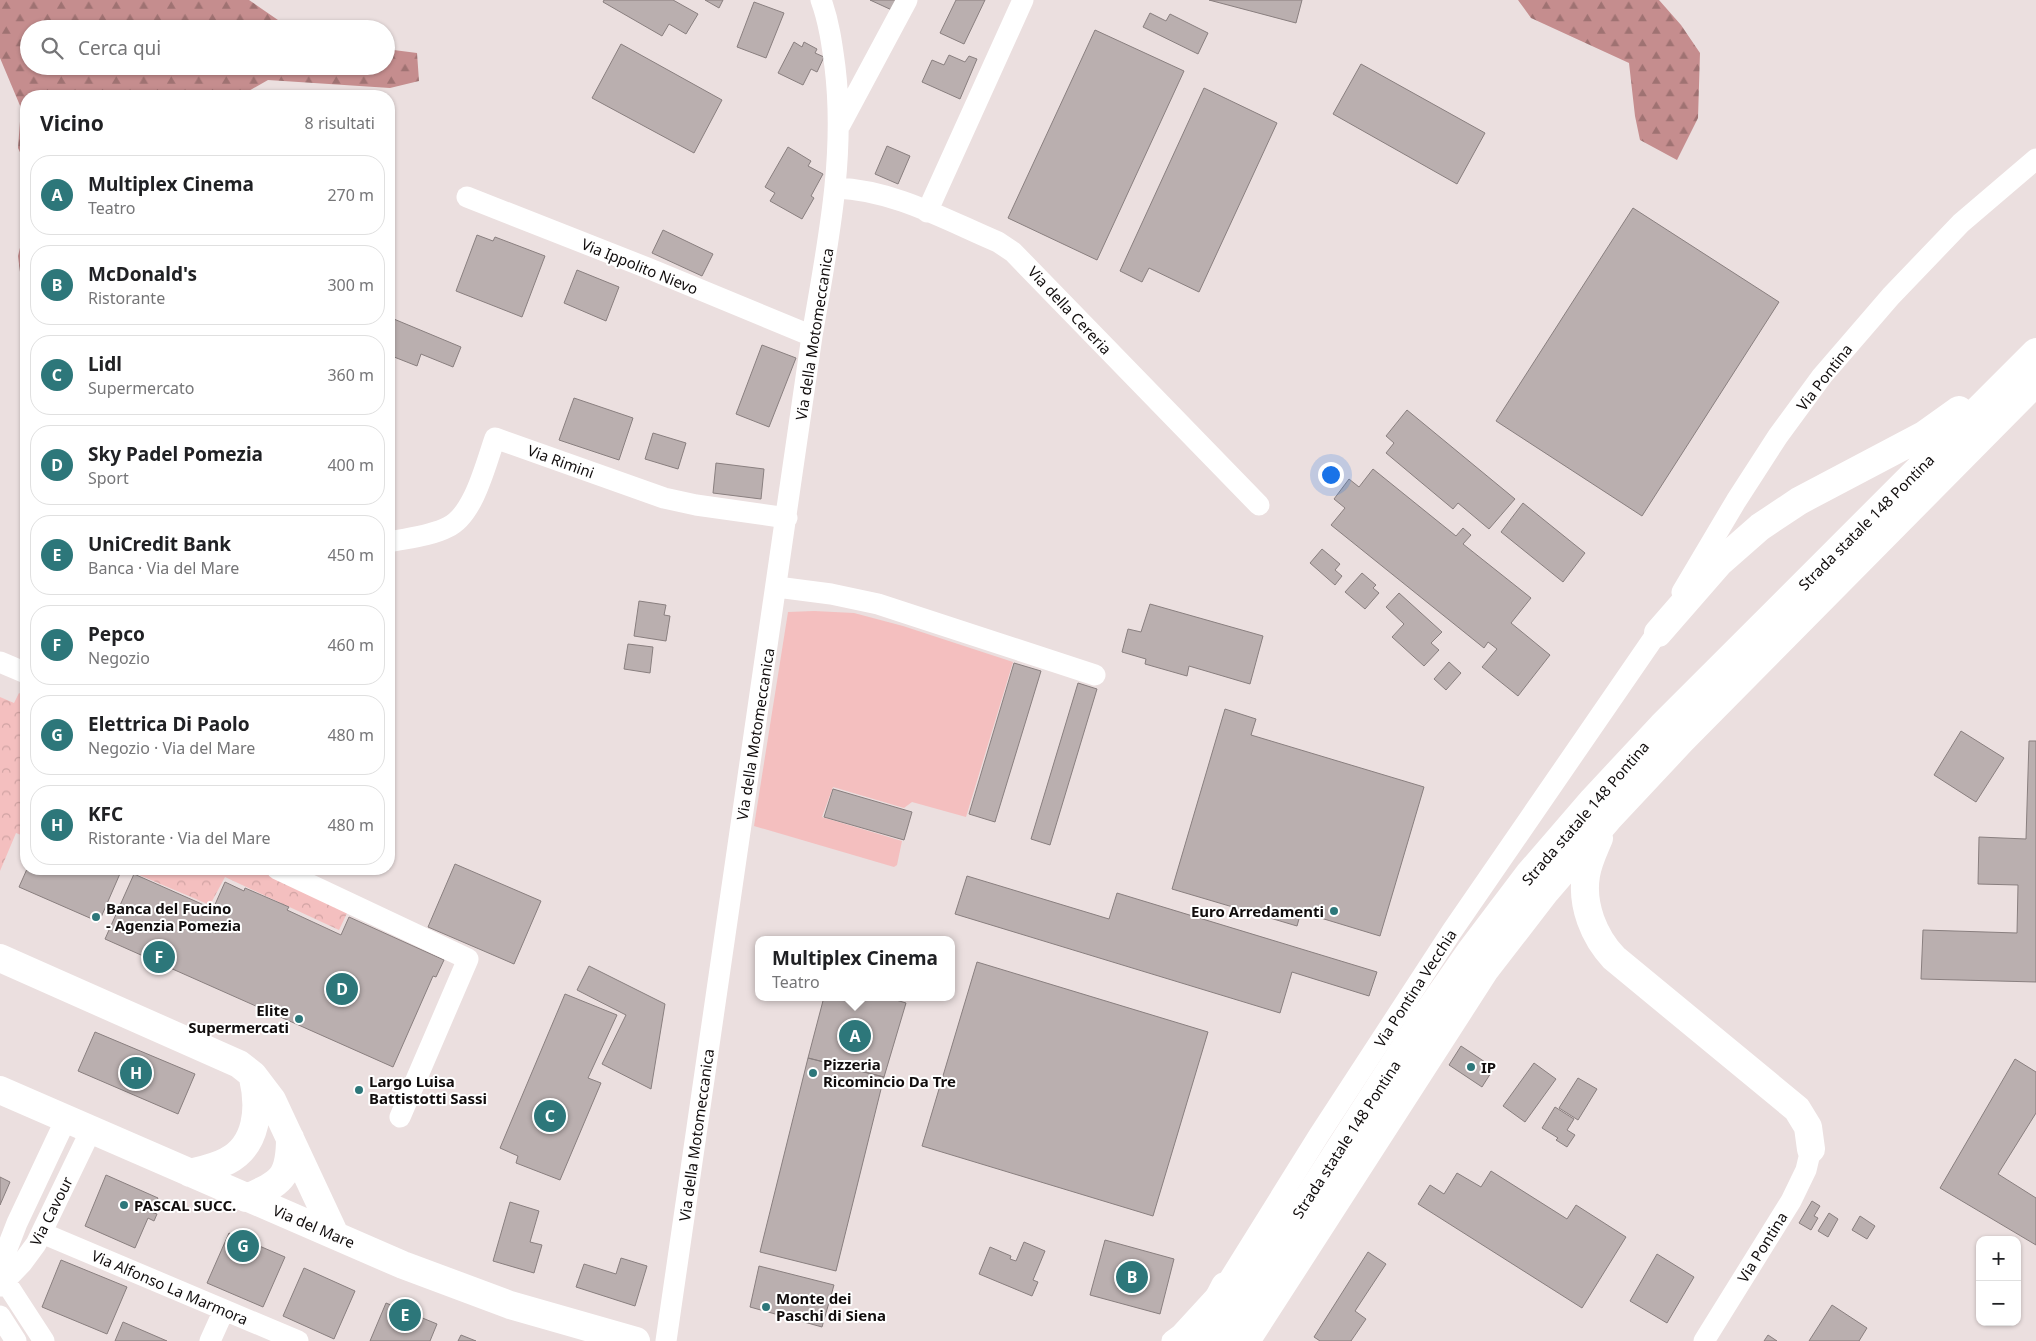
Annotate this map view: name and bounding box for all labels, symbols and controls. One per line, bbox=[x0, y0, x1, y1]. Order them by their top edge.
search box bbox=[20, 20, 395, 75]
icon: search bbox=[38, 34, 66, 62]
text: Cerca qui bbox=[78, 35, 161, 61]
text: Vicino bbox=[40, 109, 104, 137]
text: 8 risultati bbox=[305, 112, 375, 134]
text: Multiplex Cinema bbox=[88, 171, 254, 197]
text: A bbox=[51, 184, 63, 206]
text: 270 m bbox=[327, 184, 374, 206]
text: Teatro bbox=[88, 197, 136, 219]
street label: Via Ippolito Nievo bbox=[579, 233, 701, 299]
street label: Via della Motomeccanica bbox=[791, 246, 837, 422]
text: McDonald's bbox=[88, 261, 197, 287]
street label: Via della Cereria bbox=[1024, 262, 1116, 358]
text: B bbox=[52, 274, 62, 296]
text: 300 m bbox=[327, 274, 374, 296]
text: Ristorante bbox=[88, 287, 165, 309]
street label: Via Pontina bbox=[1792, 339, 1856, 415]
text: Lidl bbox=[88, 351, 122, 377]
text: C bbox=[52, 364, 62, 386]
text: 360 m bbox=[327, 364, 374, 386]
text: Supermercato bbox=[88, 377, 195, 399]
street label: Via Rimini bbox=[525, 440, 597, 482]
text: Sky Padel Pomezia bbox=[88, 441, 263, 467]
street label: Strada statale 148 Pontina bbox=[1794, 450, 1938, 594]
text: D bbox=[51, 454, 63, 476]
text: 400 m bbox=[327, 454, 374, 476]
your location bbox=[1318, 462, 1344, 488]
text: Sport bbox=[88, 467, 129, 489]
text: UniCredit Bank bbox=[88, 531, 231, 557]
text: E bbox=[53, 544, 61, 566]
text: 450 m bbox=[327, 544, 374, 566]
text: Banca · Via del Mare bbox=[88, 557, 239, 579]
text: Pepco bbox=[88, 621, 145, 647]
text: F bbox=[53, 634, 61, 656]
text: 460 m bbox=[327, 634, 374, 656]
street label: Via della Motomeccanica bbox=[732, 646, 778, 822]
text: Negozio bbox=[88, 647, 150, 669]
text: Elettrica Di Paolo bbox=[88, 711, 250, 737]
text: G bbox=[51, 724, 63, 746]
text: 480 m bbox=[327, 724, 374, 746]
text: Negozio · Via del Mare bbox=[88, 737, 255, 759]
street label: Strada statale 148 Pontina bbox=[1517, 737, 1653, 889]
text: KFC bbox=[88, 801, 123, 827]
text: H bbox=[51, 814, 63, 836]
text: 480 m bbox=[327, 814, 374, 836]
text: Ristorante · Via del Mare bbox=[88, 827, 271, 849]
place label: Banca del Fucino - Agenzia Pomezia bbox=[106, 898, 241, 935]
place label: Euro Arredamenti bbox=[1191, 901, 1324, 921]
marker: Euro Arredamenti bbox=[1328, 905, 1340, 917]
marker: Banca del Fucino - Agenzia Pomezia bbox=[90, 911, 102, 923]
street label: Via Pontina Vecchia bbox=[1369, 925, 1461, 1051]
popup bbox=[755, 936, 955, 1001]
pin: F bbox=[143, 938, 175, 976]
text: Multiplex Cinema bbox=[772, 945, 938, 971]
pin: D bbox=[326, 970, 358, 1008]
text: Teatro bbox=[772, 971, 820, 993]
place label: Elite Supermercati bbox=[188, 1000, 289, 1037]
marker: Elite Supermercati bbox=[293, 1013, 305, 1025]
pin: A bbox=[839, 1017, 871, 1055]
street label: Via della Motomeccanica bbox=[674, 1047, 718, 1223]
pin: H bbox=[120, 1054, 152, 1092]
place label: Pizzeria Ricomincio Da Tre bbox=[823, 1054, 956, 1091]
street label: Strada statale 148 Pontina bbox=[1287, 1056, 1405, 1222]
place label: IP bbox=[1481, 1057, 1496, 1077]
marker: IP bbox=[1465, 1061, 1477, 1073]
marker: Pizzeria Ricomincio Da Tre bbox=[807, 1067, 819, 1079]
place label: Largo Luisa Battistotti Sassi bbox=[369, 1071, 487, 1108]
marker: Largo Luisa Battistotti Sassi bbox=[353, 1084, 365, 1096]
pin: C bbox=[534, 1097, 566, 1135]
street label: Via Cavour bbox=[25, 1173, 77, 1249]
place label: PASCAL SUCC. bbox=[134, 1195, 236, 1215]
marker: PASCAL SUCC. bbox=[118, 1199, 130, 1211]
street label: Via del Mare bbox=[270, 1200, 358, 1252]
street label: Via Pontina bbox=[1732, 1208, 1792, 1286]
pin: G bbox=[227, 1227, 259, 1265]
map controls bbox=[1976, 1236, 2021, 1326]
button: + bbox=[1976, 1236, 2021, 1281]
street label: Via Alfonso La Marmora bbox=[89, 1245, 251, 1329]
pin: B bbox=[1116, 1258, 1148, 1296]
button: − bbox=[1976, 1281, 2021, 1326]
place label: Monte dei Paschi di Siena bbox=[776, 1288, 886, 1325]
pin: E bbox=[389, 1296, 421, 1334]
marker: Monte dei Paschi di Siena bbox=[760, 1301, 772, 1313]

